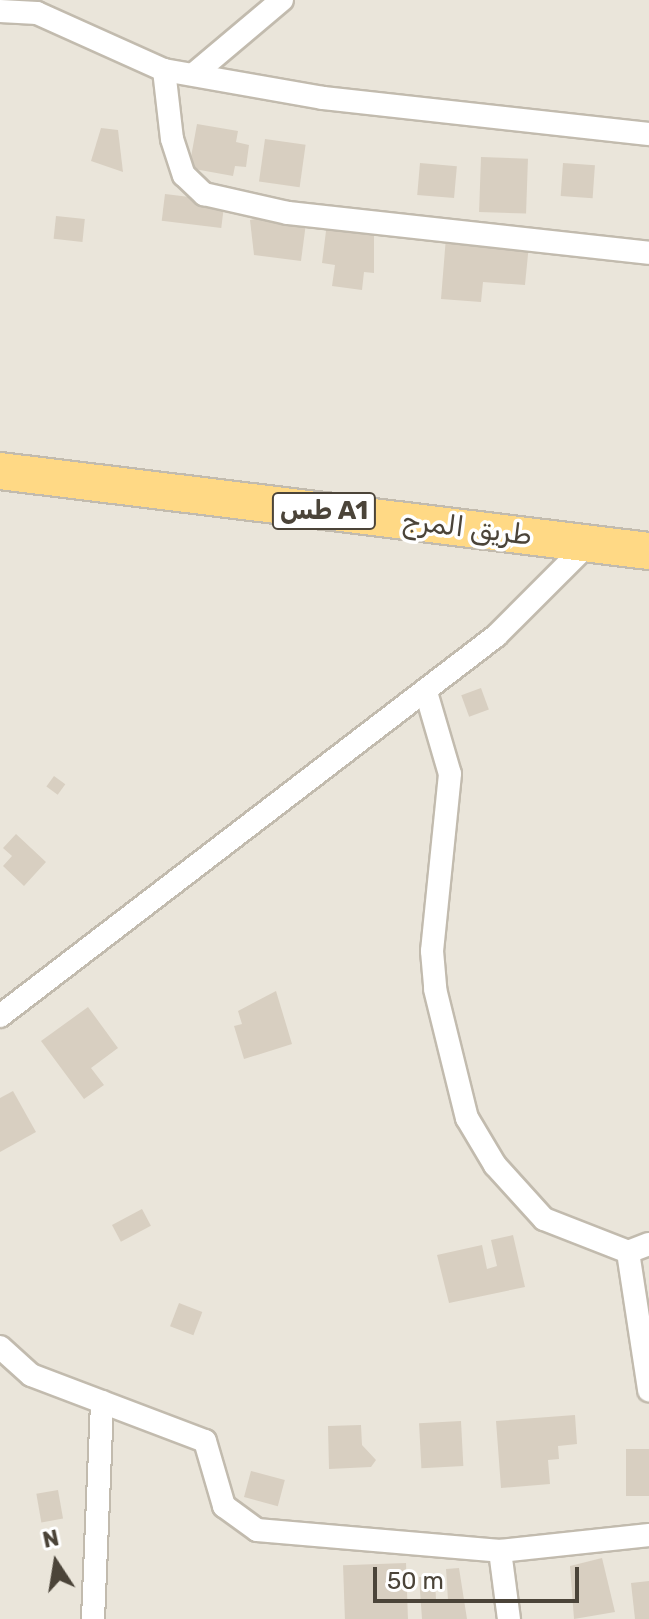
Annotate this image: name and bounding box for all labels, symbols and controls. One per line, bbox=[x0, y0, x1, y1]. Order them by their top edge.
road number: طس A1 bbox=[270, 489, 378, 533]
street label: طريق المرج bbox=[400, 503, 534, 553]
north arrow bbox=[16, 1523, 96, 1603]
text: N bbox=[40, 1524, 61, 1554]
scale bar bbox=[377, 1551, 583, 1601]
text: 50 m bbox=[387, 1567, 444, 1595]

